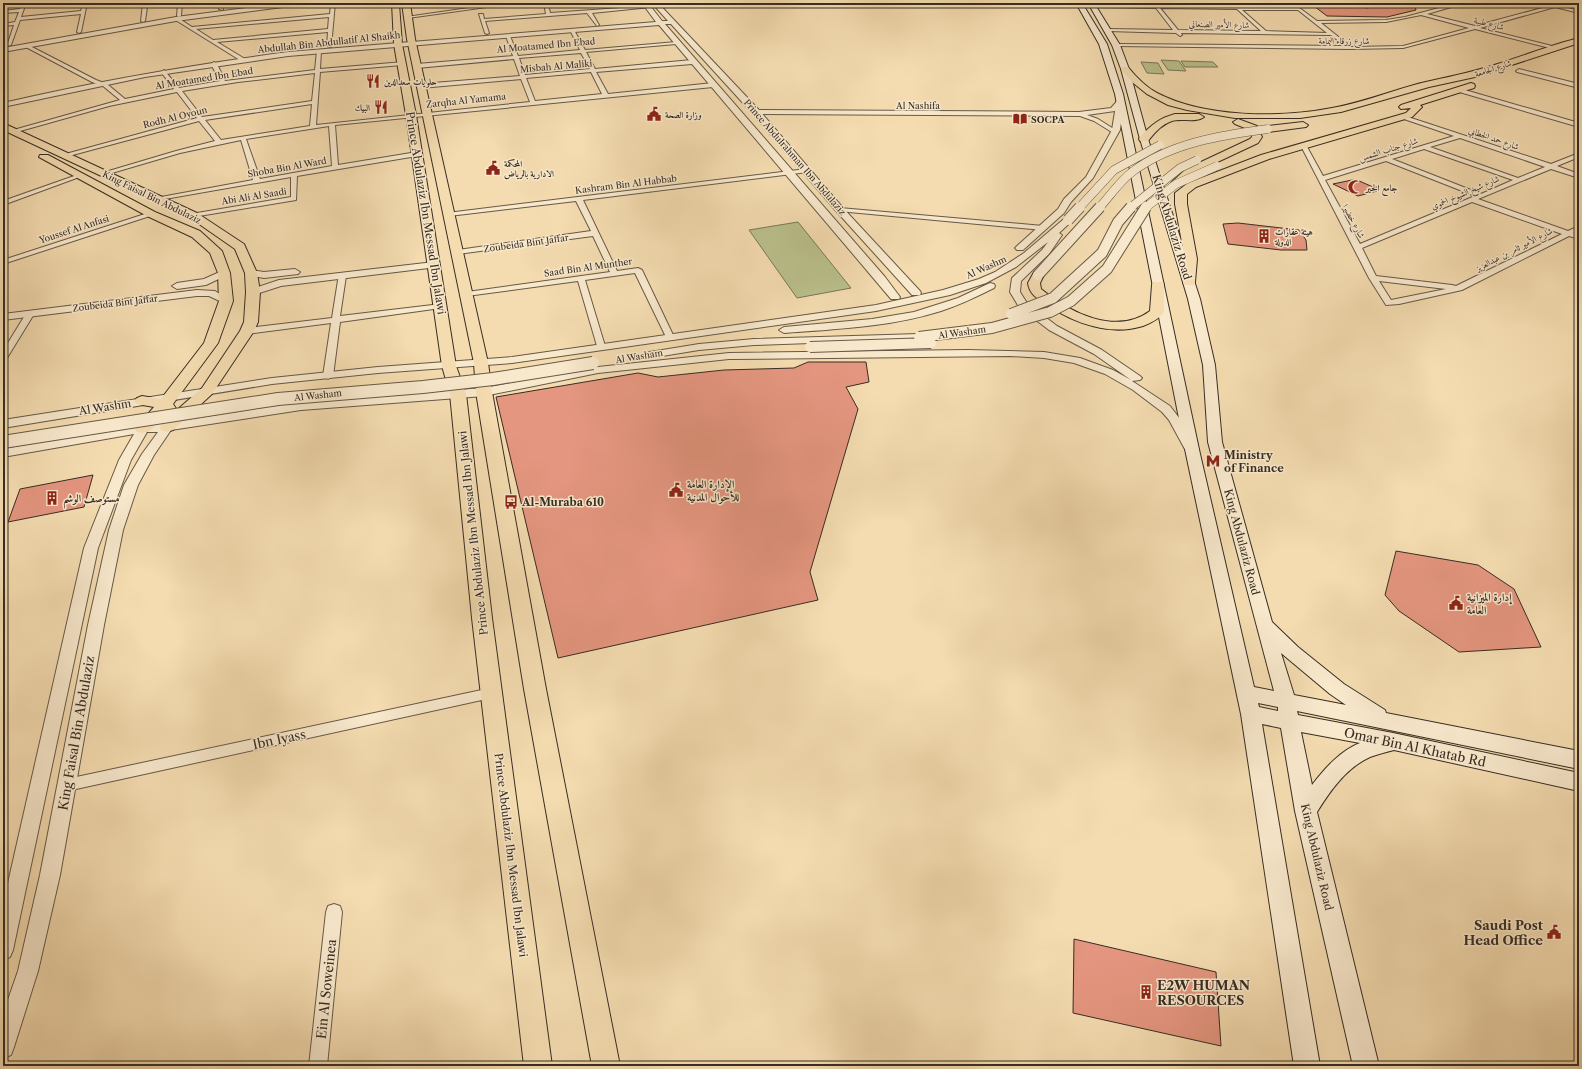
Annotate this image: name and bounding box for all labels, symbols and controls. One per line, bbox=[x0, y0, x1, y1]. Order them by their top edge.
street label: شارع طيبة bbox=[1472, 14, 1505, 34]
street label: شارع الأمير الصنعاني bbox=[1188, 17, 1249, 33]
street label: Abdullah Bin Abdullatif Al Shaikh bbox=[256, 29, 401, 55]
street label: Al Moatamed Ibn Ebad bbox=[495, 35, 596, 55]
street label: شارع زرقاء اليمامة bbox=[1318, 35, 1370, 48]
street label: Misbah Al Maliki bbox=[519, 57, 593, 75]
street label: شارع الجامعة bbox=[1473, 57, 1513, 81]
street label: Al Moatamed Ibn Ebad bbox=[153, 65, 254, 91]
restaurant icon: حلويات سعدالدين bbox=[365, 73, 381, 89]
place label: حلويات سعدالدين bbox=[384, 76, 437, 88]
street label: Zarqha Al Yamama bbox=[426, 90, 507, 110]
street label: Prince Abdulrahman Ibn Abdulaziz bbox=[742, 97, 849, 218]
restaurant icon: البيك bbox=[373, 99, 389, 115]
street label: Al Nashifa bbox=[895, 100, 940, 111]
place label: البيك bbox=[355, 102, 370, 114]
street label: Rodh Al Oyoun bbox=[142, 104, 209, 130]
public building icon: وزارة الصحة bbox=[646, 106, 662, 122]
place label: وزارة الصحة bbox=[665, 109, 702, 121]
street label: Prince Abdulaziz Ibn Messad Ibn Jalawi bbox=[403, 110, 449, 316]
library icon: SOCPA bbox=[1012, 111, 1028, 127]
place label: SOCPA bbox=[1031, 114, 1065, 125]
street label: شارع حمد الخطابي bbox=[1466, 124, 1521, 155]
street label: شارع جناب الشمس bbox=[1357, 135, 1420, 165]
street label: Shoba Bin Al Ward bbox=[247, 155, 328, 179]
place label: المحكمة الادارية بالرياض bbox=[504, 158, 554, 180]
public building icon: المحكمة الادارية بالرياض bbox=[485, 160, 501, 176]
street label: King Faisal Bin Abdulaziz bbox=[101, 168, 203, 226]
street label: Kashram Bin Al Habbab bbox=[575, 172, 678, 196]
street label: King Abdulaziz Road bbox=[1149, 173, 1195, 282]
street label: شارع شيخ الشيوخ الحموي bbox=[1429, 173, 1503, 215]
mosque icon: جامع الخير bbox=[1347, 179, 1363, 195]
place label: جامع الخير bbox=[1365, 182, 1398, 197]
street label: Abi Ali Al Saadi bbox=[220, 185, 288, 207]
street label: شارع خضيرا bbox=[1339, 202, 1368, 241]
street label: Youssef Al Anfasi bbox=[37, 212, 111, 246]
street label: شارع الأمير ثامر بن عبدالعزيز bbox=[1472, 224, 1555, 275]
place label: هيئة عقارات الدولة bbox=[1274, 226, 1313, 247]
building icon: هيئة عقارات الدولة bbox=[1256, 228, 1272, 244]
street label: Zoubeida Bint Jaffar bbox=[483, 232, 569, 254]
street label: Al Washm bbox=[963, 253, 1009, 281]
street label: Saad Bin Al Munther bbox=[543, 255, 633, 279]
street label: Zoubeida Bint Jaffar bbox=[72, 292, 158, 314]
street label: Al Washam bbox=[937, 323, 987, 341]
street label: Al Washam bbox=[614, 347, 664, 365]
street label: Al Washam bbox=[293, 387, 343, 403]
street label: Al Washm bbox=[77, 396, 133, 418]
street label: Prince Abdulaziz Ibn Messad Ibn Jalawi bbox=[455, 429, 491, 636]
place label: Ministry of Finance bbox=[1224, 448, 1284, 475]
metro station icon: Ministry of Finance bbox=[1205, 453, 1221, 469]
place label: الإدارة العامة للأحوال المدنية bbox=[687, 477, 740, 504]
public building icon: الإدارة العامة للأحوال المدنية bbox=[668, 482, 684, 498]
street label: King Abdulaziz Road bbox=[1221, 487, 1263, 597]
building icon: مستوصف الوشم bbox=[44, 490, 60, 506]
place label: مستوصف الوشم bbox=[63, 491, 120, 509]
bus stop icon: Al-Muraba 610 bbox=[503, 494, 519, 510]
place label: Al-Muraba 610 bbox=[521, 495, 604, 509]
place label: إدارة الميزانية العامة bbox=[1467, 590, 1513, 617]
public building icon: إدارة الميزانية العامة bbox=[1448, 595, 1464, 611]
street label: King Faisal Bin Abdulaziz bbox=[55, 654, 98, 812]
street label: Omar Bin Al Khatab Rd bbox=[1343, 724, 1488, 770]
street label: Ibn Iyass bbox=[251, 725, 307, 752]
street label: Prince Abdulaziz Ibn Messad Ibn Jalawi bbox=[492, 752, 531, 958]
street label: King Abdulaziz Road bbox=[1298, 802, 1336, 912]
place label: Saudi Post Head Office bbox=[1464, 917, 1544, 948]
public building icon: Saudi Post Head Office bbox=[1546, 924, 1562, 940]
street label: Ein Al Soweinea bbox=[313, 938, 339, 1040]
place label: E2W HUMAN RESOURCES bbox=[1157, 977, 1250, 1008]
building icon: E2W HUMAN RESOURCES bbox=[1138, 984, 1154, 1000]

